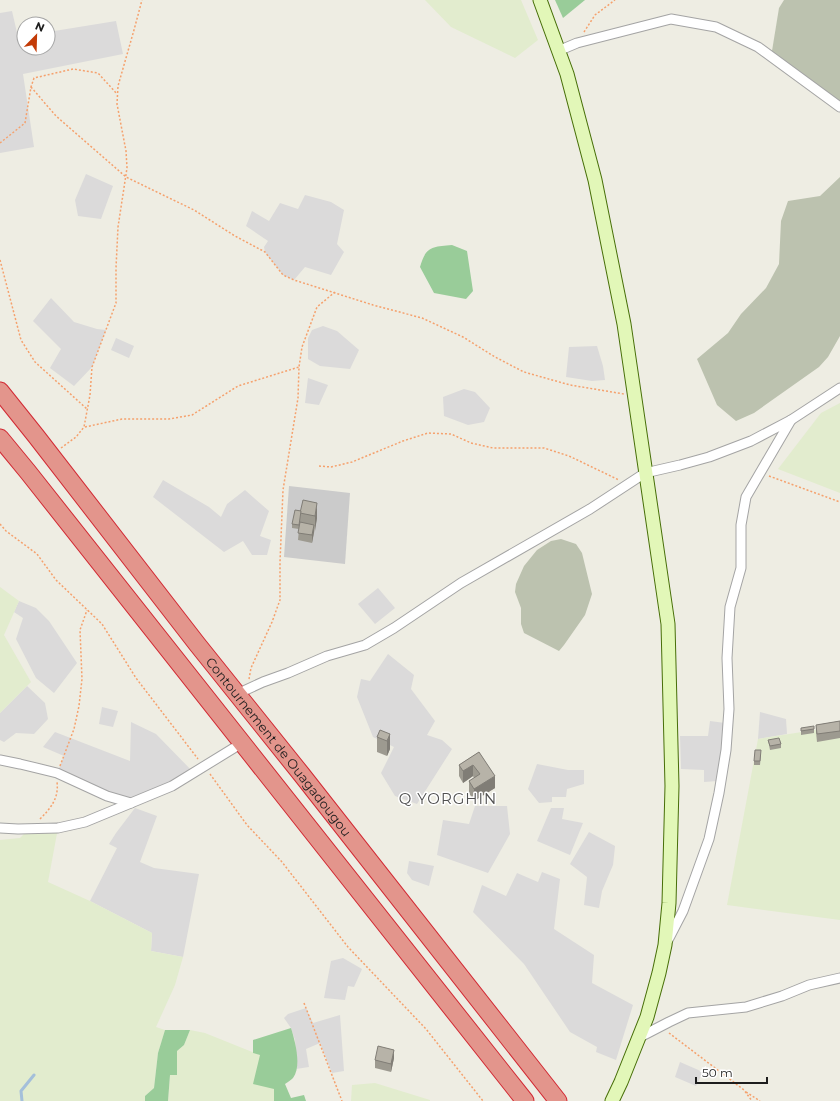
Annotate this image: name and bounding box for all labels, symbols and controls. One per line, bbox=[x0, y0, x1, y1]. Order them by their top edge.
north arrow bbox=[16, 16, 56, 56]
text: N bbox=[33, 19, 47, 35]
street label: Contournement de Ouagadougou bbox=[203, 654, 355, 839]
district label: Q YORGHIN bbox=[399, 789, 497, 808]
scale bar bbox=[696, 1059, 767, 1085]
text: 50 m bbox=[702, 1065, 733, 1080]

